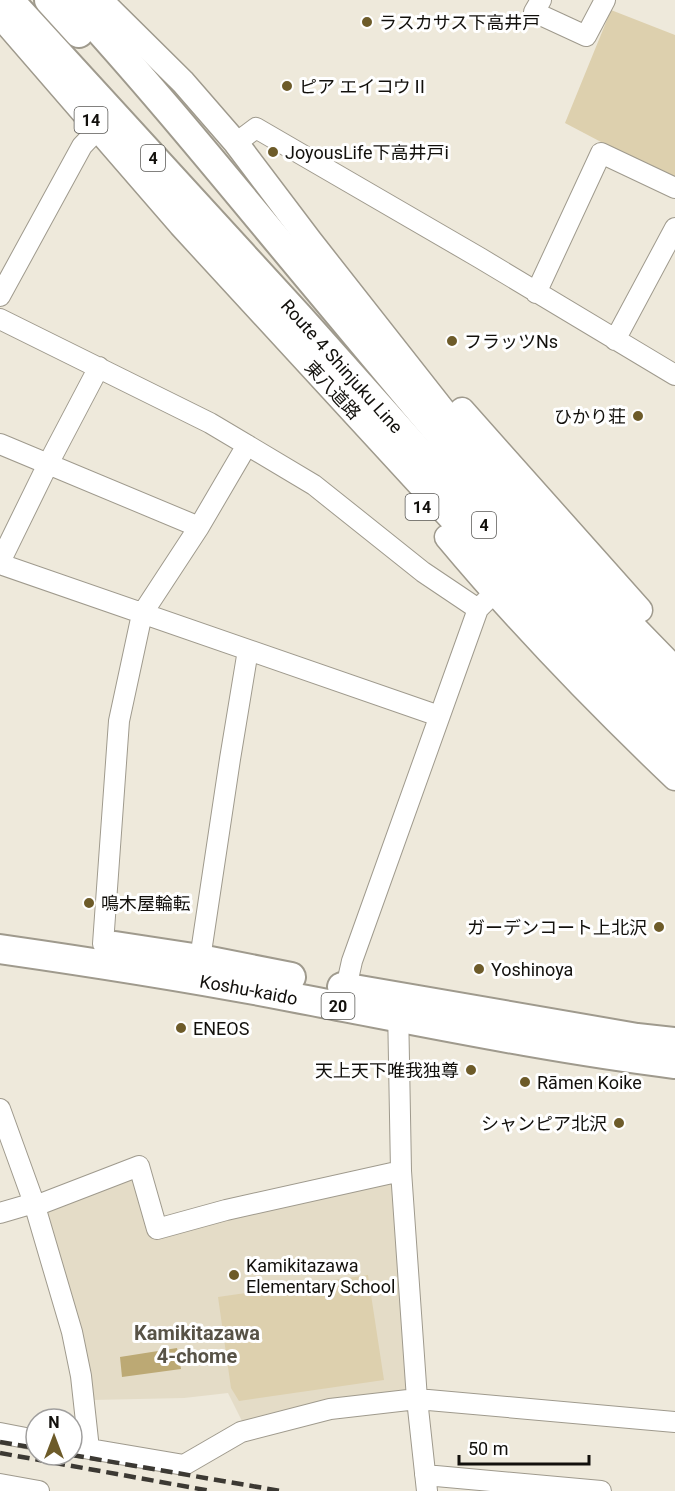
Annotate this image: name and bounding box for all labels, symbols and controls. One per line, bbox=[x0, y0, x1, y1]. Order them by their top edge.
place label: ラスカサス下高井戸 bbox=[379, 12, 540, 33]
marker: ラスカサス下高井戸 bbox=[360, 15, 374, 29]
place label: ピア エイコウⅡ bbox=[299, 76, 429, 97]
marker: ピア エイコウⅡ bbox=[280, 79, 294, 93]
road number: 14 bbox=[74, 107, 107, 133]
place label: JoyousLife下高井戸i bbox=[285, 142, 449, 163]
road number: 4 bbox=[141, 145, 165, 171]
marker: JoyousLife下高井戸i bbox=[266, 145, 280, 159]
street label: Route 4 Shinjuku Line bbox=[277, 295, 408, 437]
place label: フラッツNs bbox=[464, 331, 558, 352]
marker: フラッツNs bbox=[445, 334, 459, 348]
street label: 東八道路 bbox=[301, 357, 365, 423]
place label: ひかり荘 bbox=[554, 406, 626, 427]
marker: ひかり荘 bbox=[631, 409, 645, 423]
road number: 14 bbox=[406, 494, 438, 520]
road number: 4 bbox=[472, 512, 496, 538]
place label: 鳴木屋輪転 bbox=[101, 893, 191, 914]
marker: 鳴木屋輪転 bbox=[82, 896, 96, 910]
place label: ガーデンコート上北沢 bbox=[467, 917, 647, 938]
marker: ガーデンコート上北沢 bbox=[652, 920, 666, 934]
place label: Yoshinoya bbox=[491, 959, 573, 980]
marker: Yoshinoya bbox=[472, 962, 486, 976]
street label: Koshu-kaido bbox=[198, 970, 299, 1009]
road number: 20 bbox=[322, 993, 354, 1019]
place label: ENEOS bbox=[193, 1018, 250, 1039]
marker: ENEOS bbox=[174, 1021, 188, 1035]
place label: 天上天下唯我独尊 bbox=[315, 1060, 459, 1081]
marker: 天上天下唯我独尊 bbox=[464, 1063, 478, 1077]
place label: Rāmen Koike bbox=[537, 1072, 642, 1093]
marker: Rāmen Koike bbox=[518, 1075, 532, 1089]
place label: シャンピア北沢 bbox=[481, 1113, 607, 1134]
marker: シャンピア北沢 bbox=[612, 1116, 626, 1130]
place label: Kamikitazawa Elementary School bbox=[246, 1255, 395, 1297]
marker: Kamikitazawa Elementary School bbox=[227, 1268, 241, 1282]
district label: Kamikitazawa 4-chome bbox=[134, 1321, 260, 1368]
north arrow bbox=[24, 1407, 84, 1467]
text: N bbox=[48, 1413, 60, 1432]
scale bar bbox=[459, 1428, 590, 1466]
text: 50 m bbox=[468, 1438, 508, 1459]

